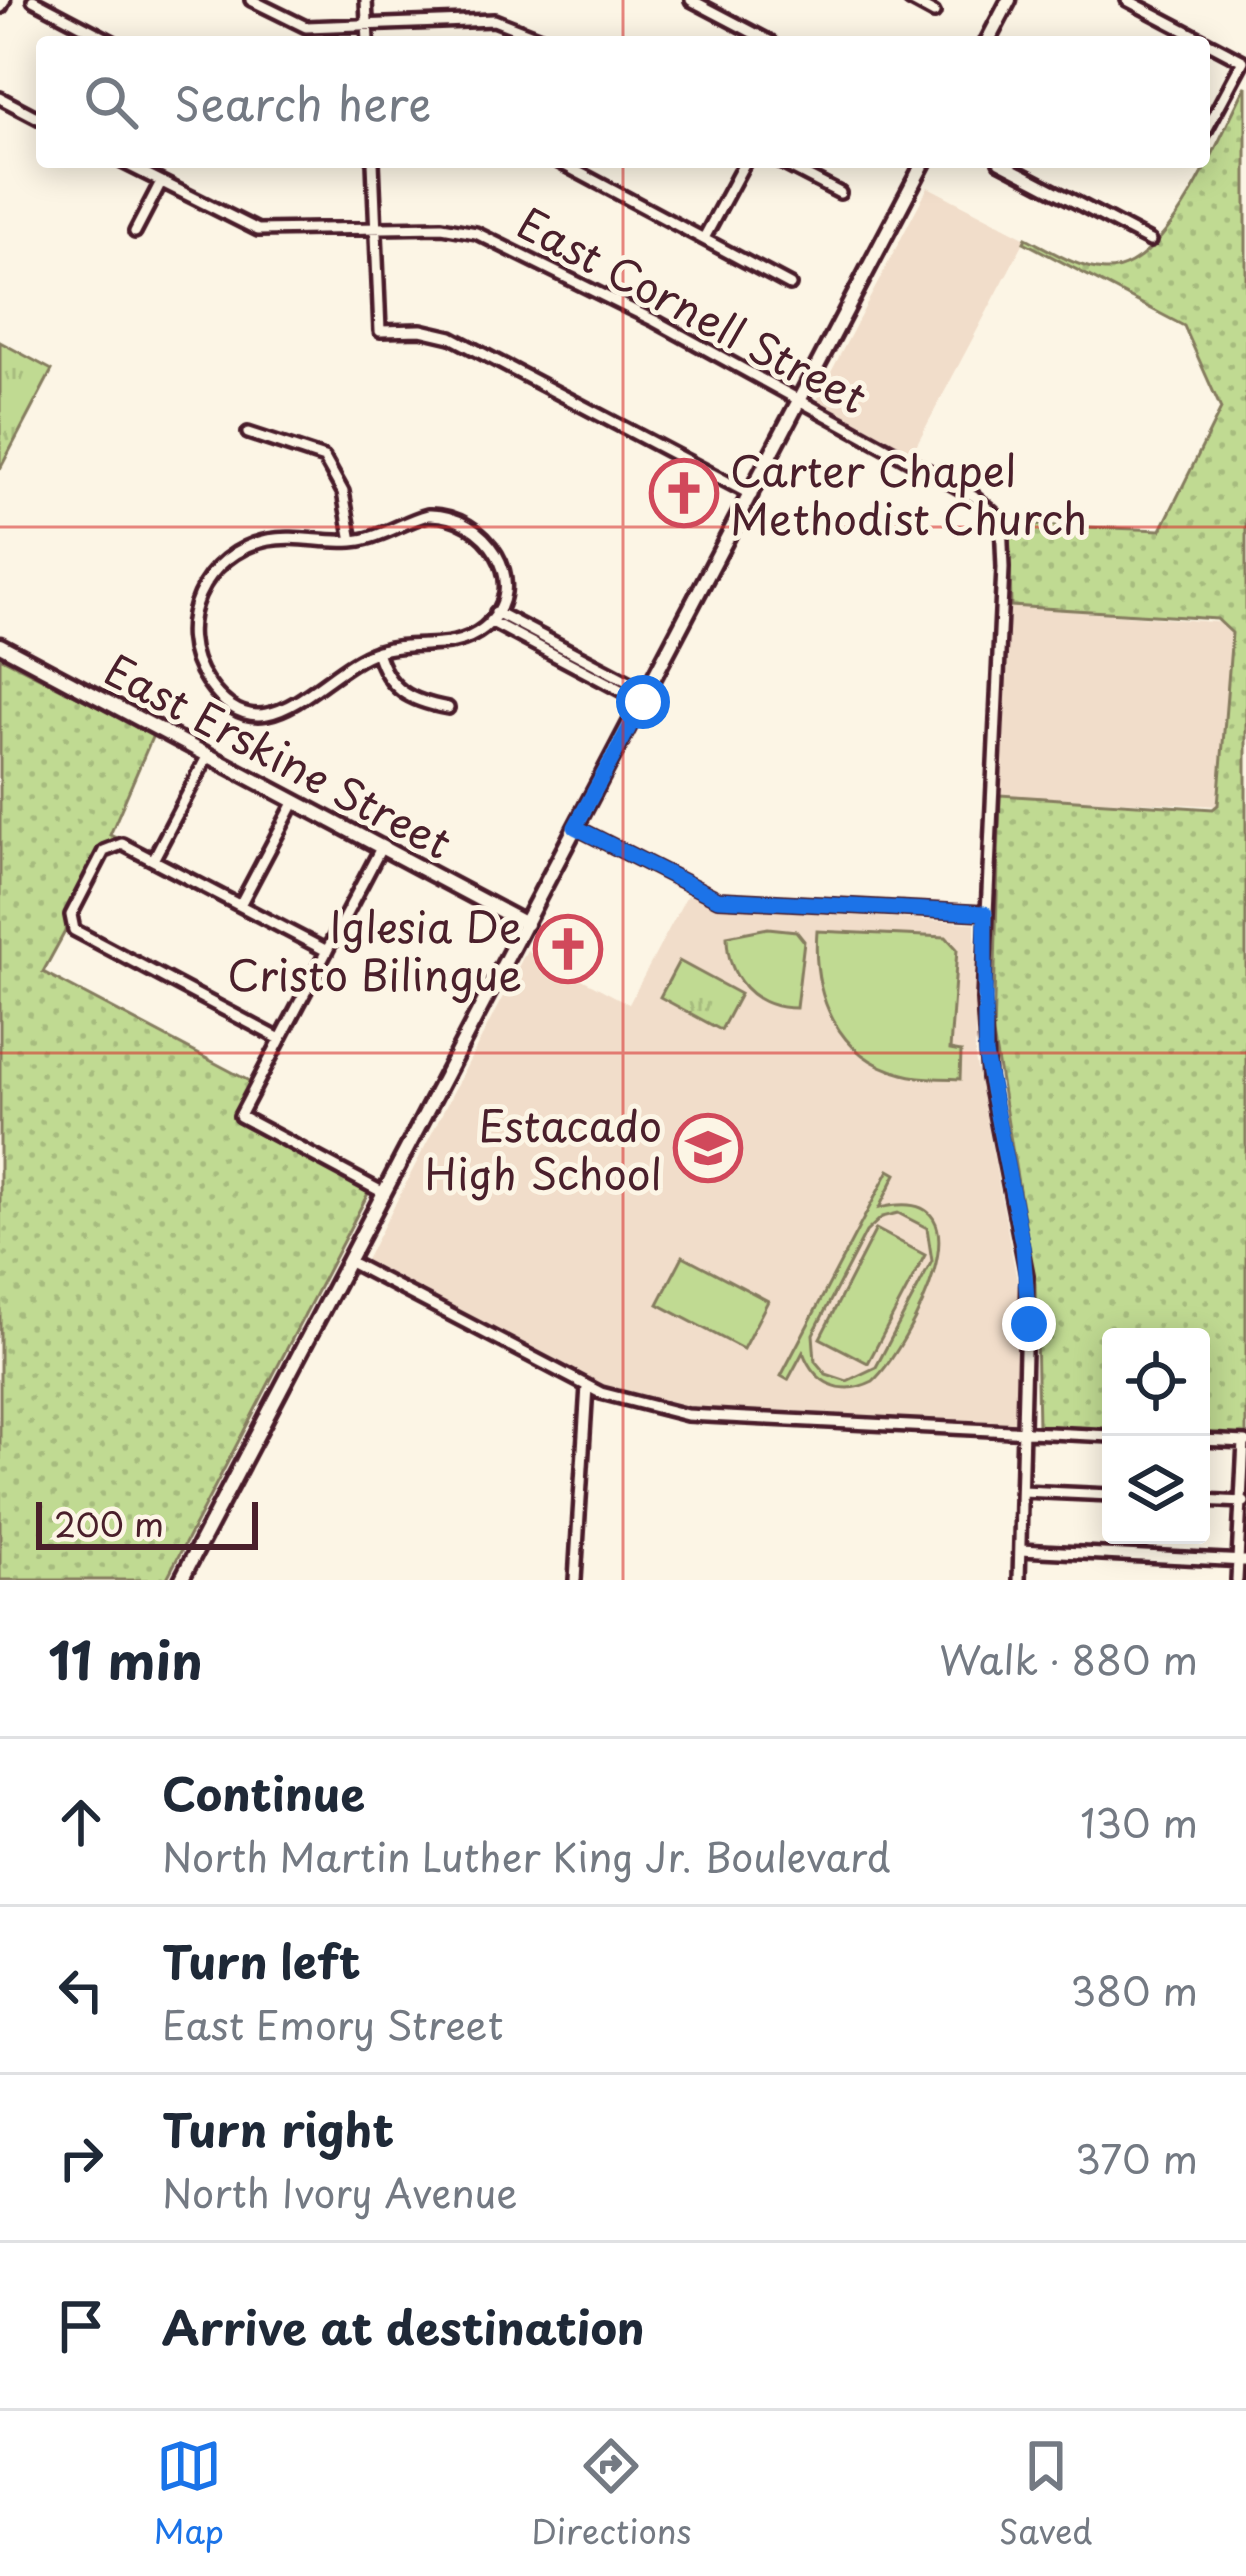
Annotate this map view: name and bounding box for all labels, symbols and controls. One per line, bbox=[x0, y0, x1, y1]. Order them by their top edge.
search box bbox=[36, 36, 1210, 168]
text: Search here bbox=[174, 68, 431, 136]
icon: search bbox=[78, 69, 144, 135]
street label: East Cornell Street bbox=[507, 190, 879, 428]
place label: Carter Chapel Methodist Church bbox=[730, 438, 1087, 549]
church icon: Carter Chapel Methodist Church bbox=[649, 458, 719, 528]
street label: East Erskine Street bbox=[95, 637, 463, 873]
route start bbox=[616, 675, 670, 729]
place label: Iglesia De Cristo Bilingue bbox=[227, 894, 522, 1005]
church icon: Iglesia De Cristo Bilingue bbox=[533, 914, 603, 984]
place label: Estacado High School bbox=[425, 1093, 662, 1204]
school or university icon: Estacado High School bbox=[673, 1113, 743, 1183]
route end bbox=[1002, 1297, 1056, 1351]
map controls bbox=[1102, 1328, 1210, 1544]
button: locate bbox=[1102, 1328, 1210, 1436]
button: layers bbox=[1102, 1436, 1210, 1544]
scale bar bbox=[36, 1496, 258, 1549]
text: 200 m bbox=[54, 1498, 164, 1548]
text: 11 min bbox=[48, 1620, 203, 1697]
text: Walk · 880 m bbox=[939, 1629, 1198, 1688]
text: Continue bbox=[162, 1758, 365, 1826]
icon: ahead bbox=[48, 1789, 114, 1855]
text: 130 m bbox=[1080, 1792, 1198, 1851]
text: North Martin Luther King Jr. Boulevard bbox=[162, 1826, 891, 1885]
text: Turn left bbox=[162, 1926, 361, 1994]
icon: left bbox=[48, 1957, 114, 2023]
text: 380 m bbox=[1070, 1960, 1198, 2019]
text: East Emory Street bbox=[162, 1994, 503, 2053]
text: Turn right bbox=[162, 2094, 394, 2162]
icon: right bbox=[48, 2125, 114, 2191]
text: 370 m bbox=[1075, 2128, 1198, 2187]
text: North Ivory Avenue bbox=[162, 2162, 518, 2221]
text: Arrive at destination bbox=[162, 2292, 645, 2360]
icon: arrive bbox=[48, 2293, 114, 2359]
tab: Map bbox=[154, 2433, 224, 2555]
tab: Directions bbox=[531, 2433, 692, 2555]
tab: Saved bbox=[999, 2433, 1092, 2555]

